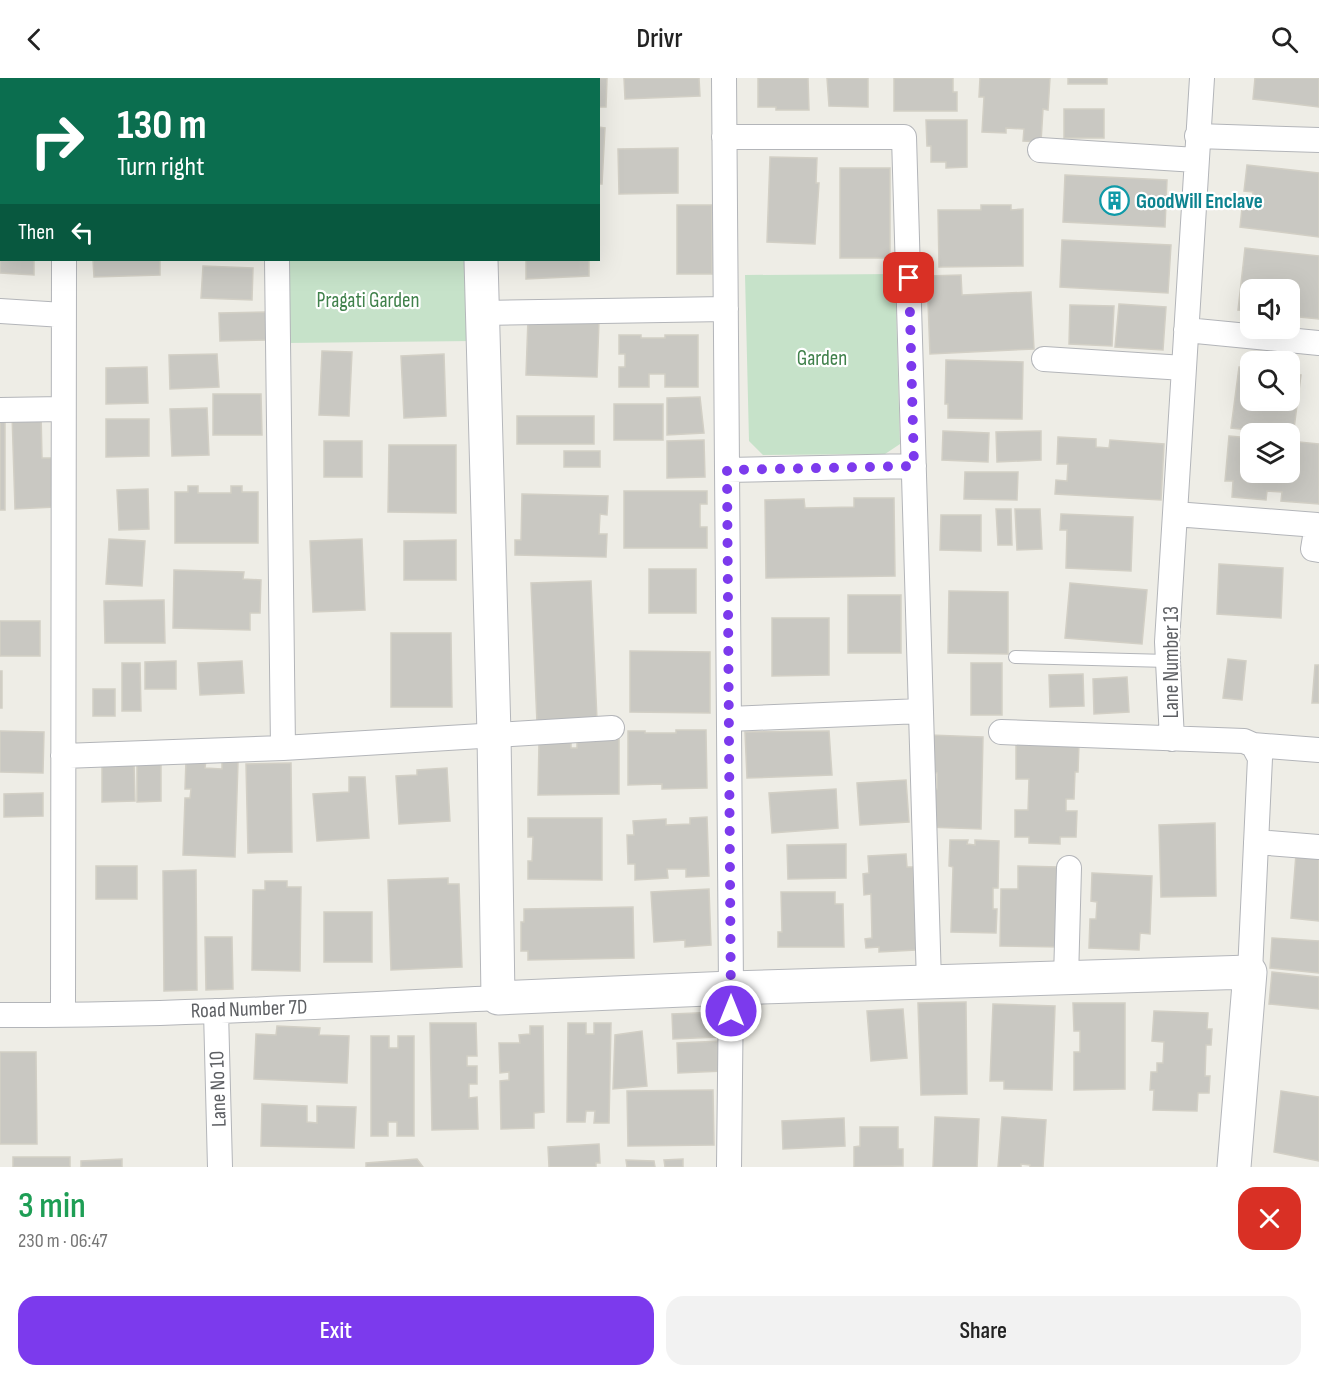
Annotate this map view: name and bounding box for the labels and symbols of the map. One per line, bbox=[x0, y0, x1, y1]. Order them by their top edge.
building icon: GoodWill Enclave bbox=[1099, 185, 1131, 217]
place label: GoodWill Enclave bbox=[1136, 189, 1263, 214]
pin bbox=[883, 252, 934, 303]
park label: Pragati Garden bbox=[317, 288, 419, 313]
park label: Garden bbox=[797, 346, 847, 371]
street label: Lane Number 13 bbox=[1159, 606, 1184, 718]
position arrow bbox=[699, 979, 763, 1043]
street label: Road Number 7D bbox=[190, 994, 308, 1024]
street label: Lane No 10 bbox=[204, 1051, 232, 1127]

